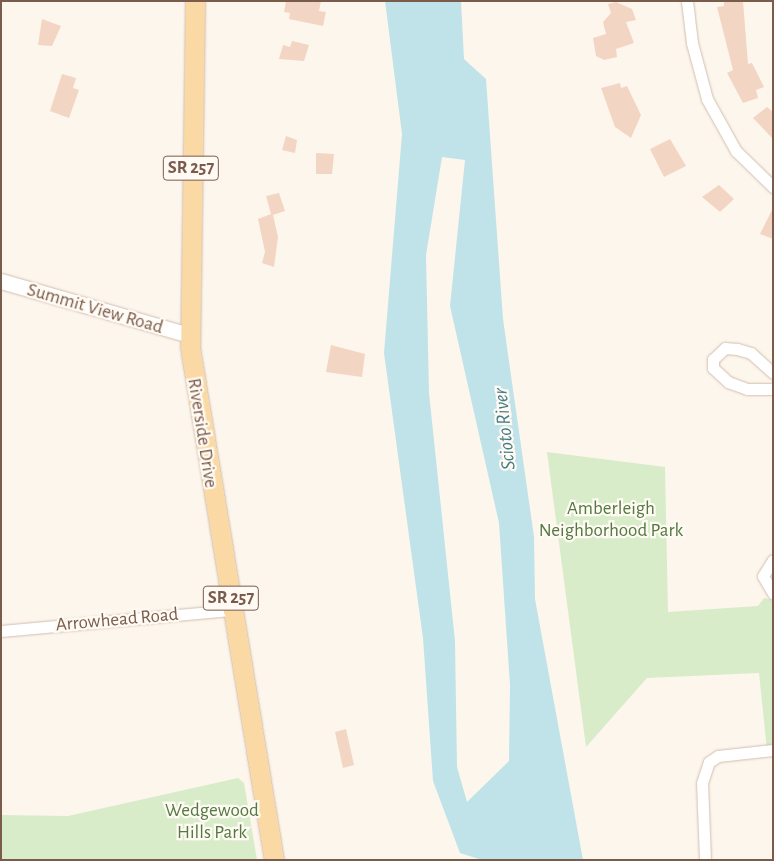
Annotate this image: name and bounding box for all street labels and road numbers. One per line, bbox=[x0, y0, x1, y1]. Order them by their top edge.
road number: SR 257 bbox=[162, 152, 220, 184]
street label: Summit View Road bbox=[24, 279, 166, 339]
street label: Riverside Drive bbox=[182, 377, 222, 489]
road number: SR 257 bbox=[202, 582, 260, 614]
street label: Arrowhead Road bbox=[55, 603, 179, 637]

